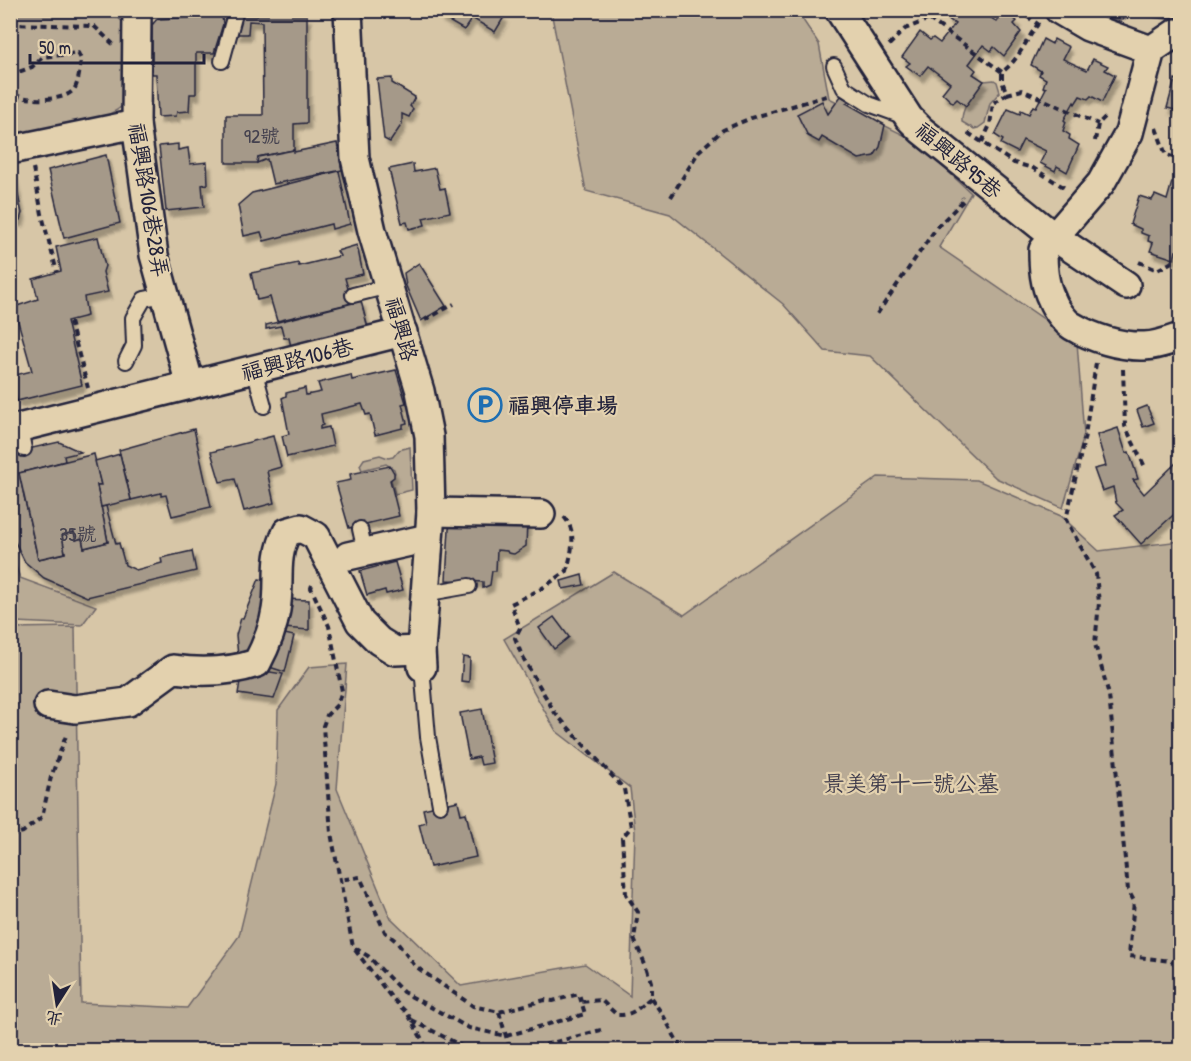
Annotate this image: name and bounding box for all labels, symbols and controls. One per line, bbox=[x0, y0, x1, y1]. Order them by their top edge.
scale bar bbox=[30, 27, 204, 65]
text: 50 m bbox=[39, 35, 71, 60]
street label: 福興路95巷 bbox=[909, 115, 1009, 205]
street label: 福興路106巷28弄 bbox=[122, 120, 176, 280]
house number: 92號 bbox=[244, 122, 280, 149]
street label: 福興路 bbox=[378, 293, 426, 365]
street label: 福興路106巷 bbox=[238, 331, 356, 387]
parking icon: 福興停車場 bbox=[467, 387, 503, 423]
place label: 福興停車場 bbox=[508, 390, 618, 420]
house number: 35號 bbox=[59, 520, 97, 547]
park label: 景美第十一號公墓 bbox=[823, 768, 999, 798]
north arrow bbox=[27, 974, 87, 1034]
text: 北 bbox=[44, 1006, 64, 1031]

